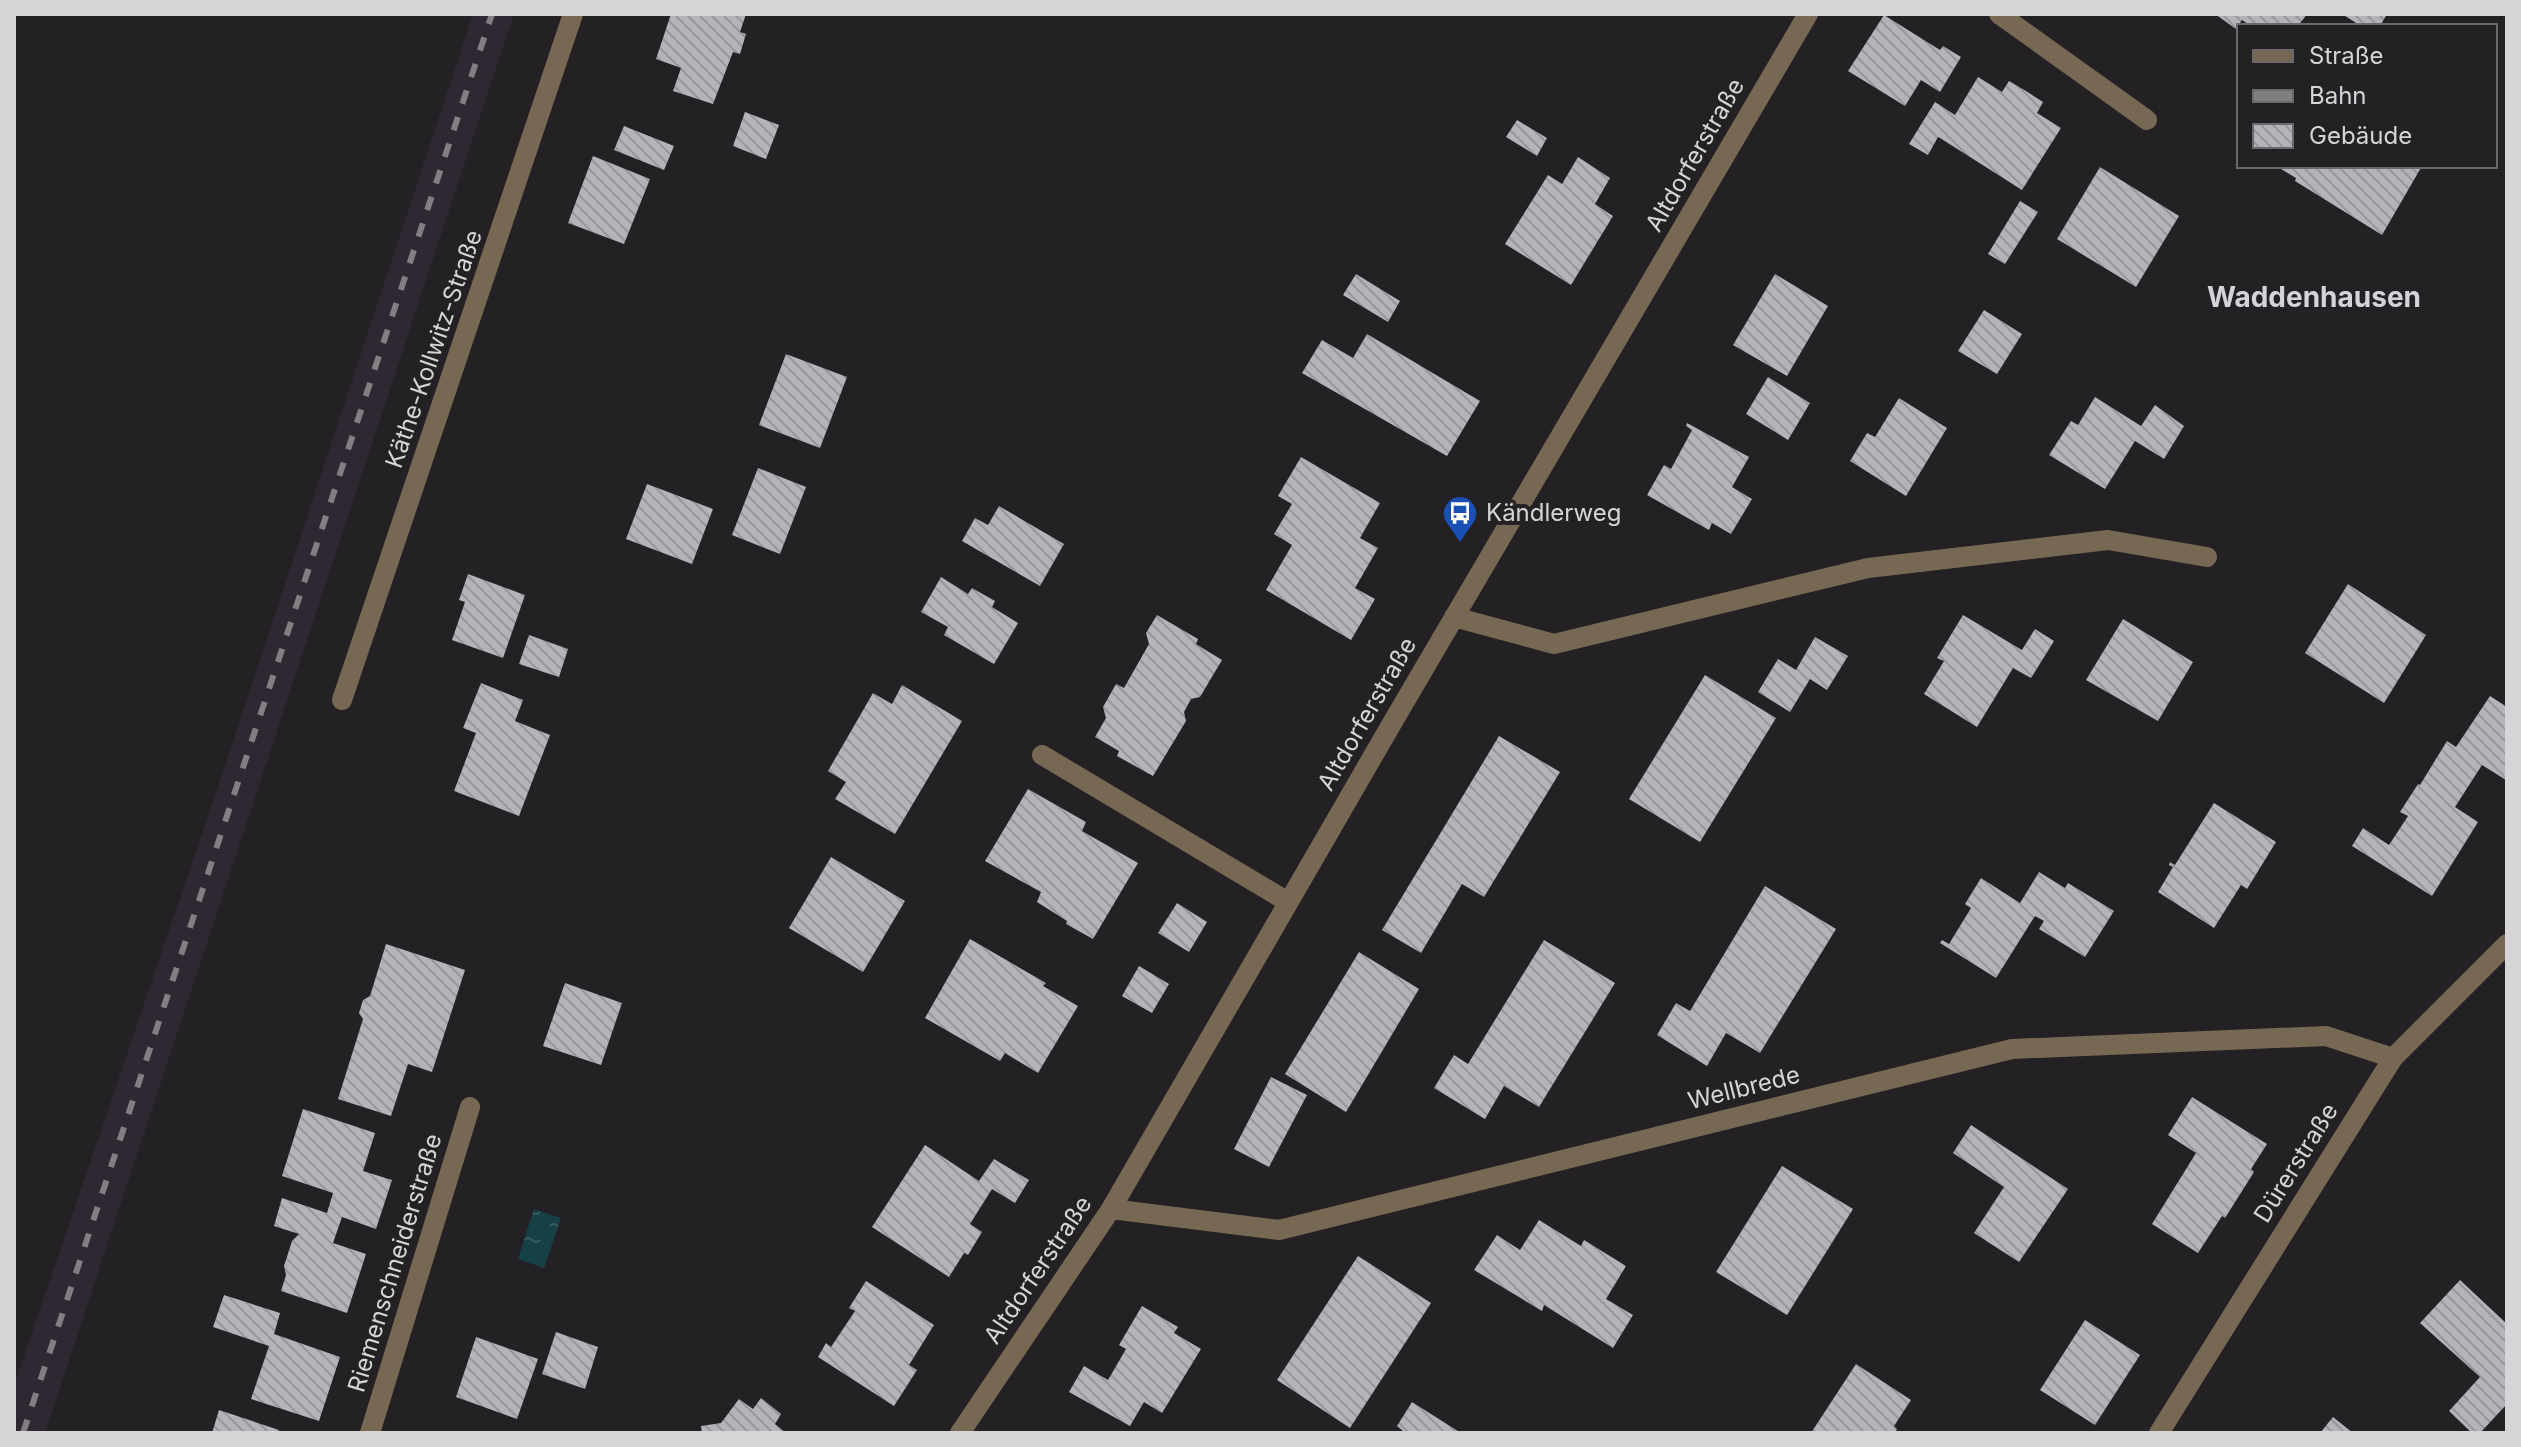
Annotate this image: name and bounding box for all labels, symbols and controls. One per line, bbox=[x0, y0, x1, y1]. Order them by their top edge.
legend bbox=[2237, 24, 2497, 168]
text: Straße bbox=[2309, 41, 2384, 70]
street label: Altdorferstraße bbox=[1639, 73, 1750, 236]
text: Bahn bbox=[2309, 81, 2367, 110]
text: Gebäude bbox=[2309, 121, 2412, 150]
street label: Käthe-Kollwitz-Straße bbox=[379, 226, 488, 472]
district label: Waddenhausen bbox=[2207, 280, 2421, 314]
bus stop icon: Kändlerweg bbox=[1441, 494, 1479, 544]
place label: Kändlerweg bbox=[1486, 498, 1621, 527]
street label: Altdorferstraße bbox=[1311, 632, 1422, 795]
street label: Wellbrede bbox=[1685, 1060, 1803, 1115]
street label: Dürerstraße bbox=[2248, 1098, 2344, 1228]
street label: Riemenschneiderstraße bbox=[341, 1130, 448, 1395]
street label: Altdorferstraße bbox=[978, 1190, 1098, 1349]

